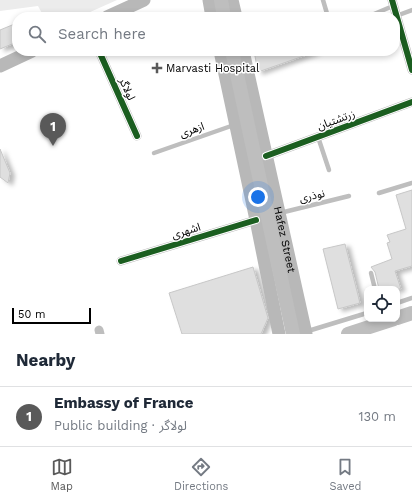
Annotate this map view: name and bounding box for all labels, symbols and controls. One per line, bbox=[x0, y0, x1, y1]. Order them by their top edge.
search box bbox=[12, 12, 400, 56]
icon: search bbox=[26, 23, 48, 45]
text: Search here bbox=[58, 25, 146, 43]
marker: Marvasti Hospital bbox=[151, 62, 163, 74]
place label: Marvasti Hospital bbox=[166, 62, 260, 75]
street label: لولاگر bbox=[116, 75, 138, 102]
street label: زرتشتیان bbox=[315, 107, 357, 133]
pin: 1 bbox=[40, 113, 66, 146]
street label: ازهری bbox=[178, 120, 206, 140]
your location bbox=[248, 187, 268, 207]
street label: نوذری bbox=[298, 187, 326, 205]
street label: Hafez Street bbox=[271, 205, 299, 274]
street label: اشهری bbox=[170, 220, 202, 242]
map controls bbox=[364, 286, 400, 322]
button: locate bbox=[364, 286, 400, 322]
scale bar bbox=[12, 306, 91, 325]
text: 50 m bbox=[18, 308, 45, 321]
text: Nearby bbox=[16, 350, 75, 370]
text: Embassy of France bbox=[54, 394, 194, 412]
text: 1 bbox=[26, 409, 32, 424]
text: 130 m bbox=[358, 409, 396, 424]
text: Public building · لولاگر bbox=[54, 418, 187, 433]
tab: Map bbox=[51, 456, 73, 493]
tab: Directions bbox=[174, 456, 228, 493]
tab: Saved bbox=[329, 456, 361, 493]

